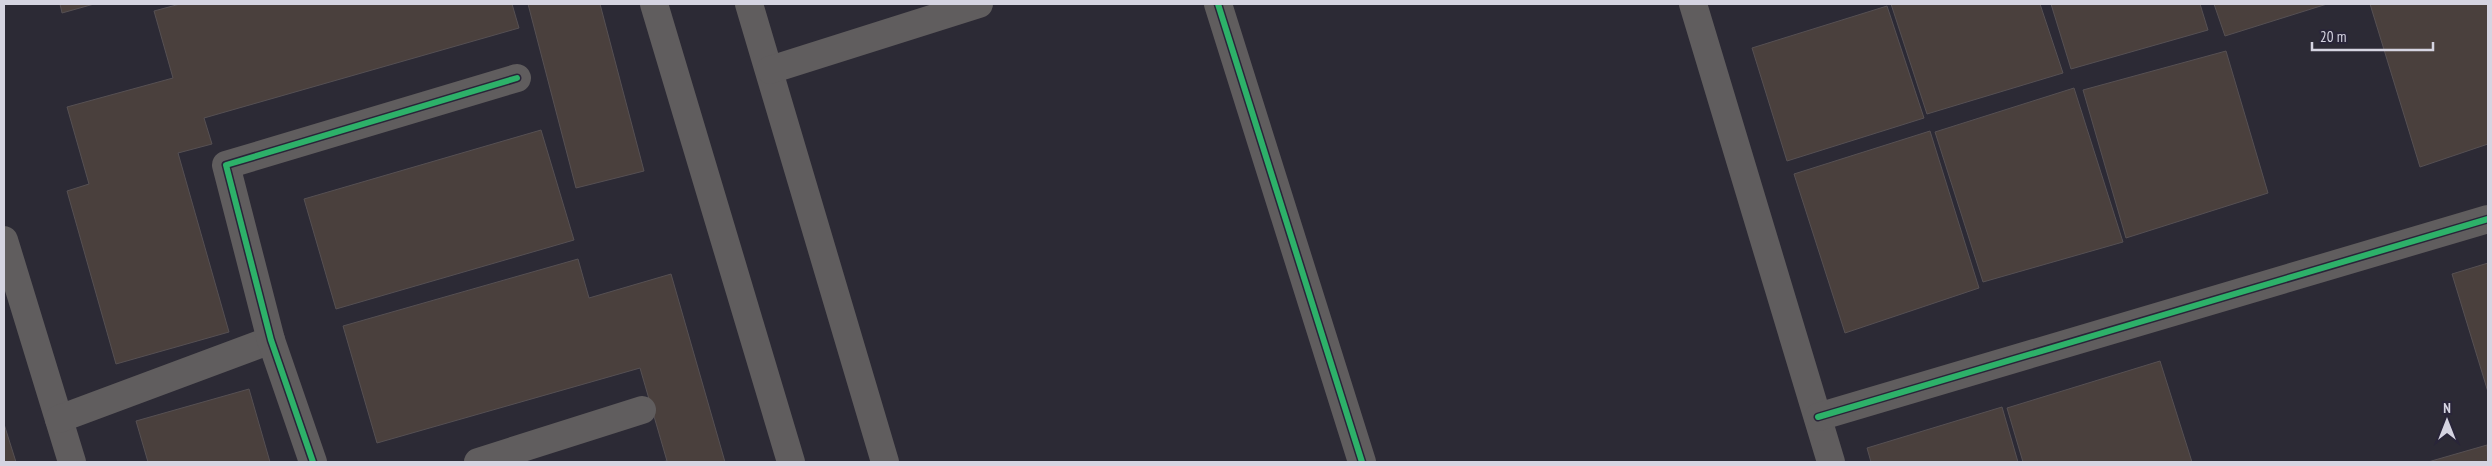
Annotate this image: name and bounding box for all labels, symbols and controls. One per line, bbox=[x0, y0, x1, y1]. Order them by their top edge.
scale bar bbox=[2312, 20, 2433, 52]
text: 20 m bbox=[2320, 27, 2346, 46]
north arrow bbox=[2422, 396, 2472, 446]
text: N bbox=[2443, 399, 2451, 417]

